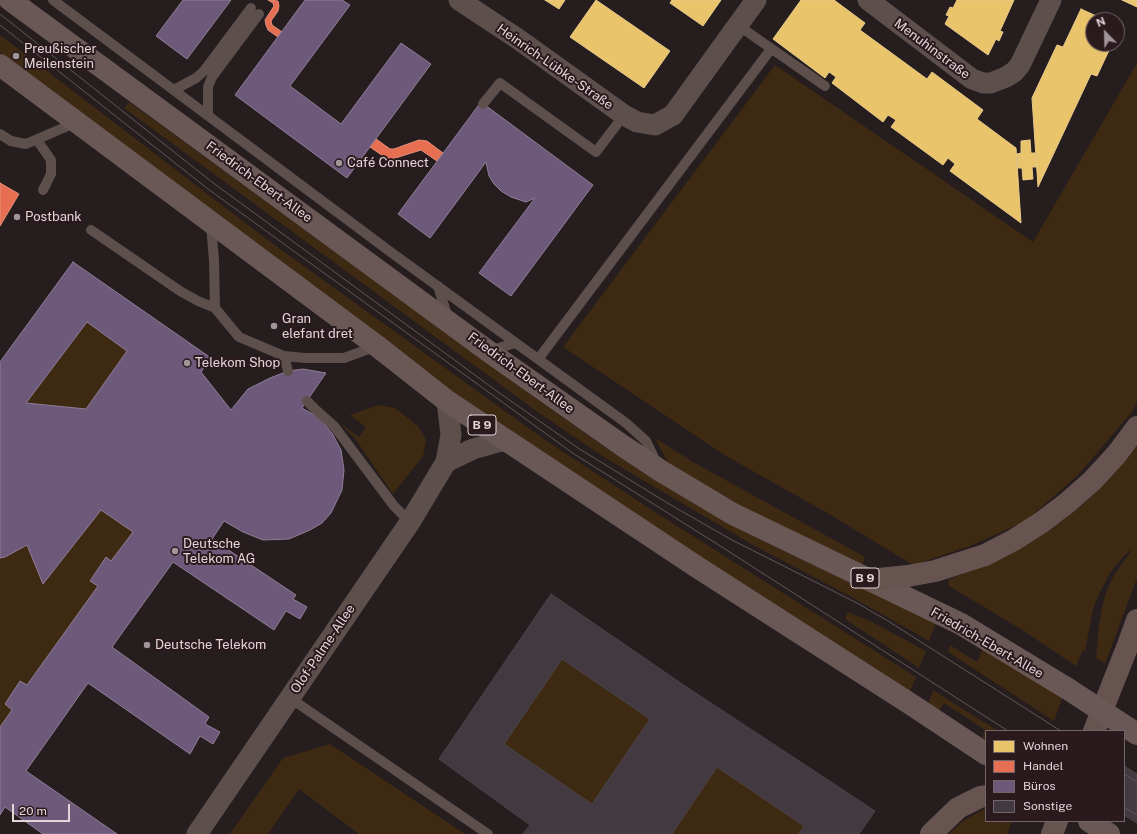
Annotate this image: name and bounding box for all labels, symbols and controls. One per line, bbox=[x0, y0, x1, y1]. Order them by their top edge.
north arrow bbox=[1085, 12, 1125, 52]
street label: Menuhinstraße bbox=[891, 15, 973, 83]
text: N bbox=[1094, 15, 1107, 29]
street label: Heinrich-Lübke-Straße bbox=[494, 21, 616, 113]
place label: Preußischer Meilenstein bbox=[24, 41, 97, 72]
marker: Preußischer Meilenstein bbox=[11, 51, 21, 61]
street label: Friedrich-Ebert-Allee bbox=[203, 138, 315, 226]
place label: Café Connect bbox=[347, 155, 429, 171]
marker: Café Connect bbox=[334, 158, 344, 168]
place label: Postbank bbox=[25, 209, 82, 225]
marker: Postbank bbox=[12, 212, 22, 222]
place label: Gran elefant dret bbox=[282, 311, 353, 342]
marker: Gran elefant dret bbox=[269, 321, 279, 331]
street label: Friedrich-Ebert-Allee bbox=[465, 329, 577, 417]
place label: Telekom Shop bbox=[195, 355, 280, 371]
marker: Telekom Shop bbox=[182, 358, 192, 368]
road number: B 9 bbox=[468, 415, 496, 435]
place label: Deutsche Telekom AG bbox=[183, 536, 255, 567]
marker: Deutsche Telekom AG bbox=[170, 546, 180, 556]
road number: B 9 bbox=[851, 568, 879, 588]
street label: Olof-Palme-Allee bbox=[287, 602, 359, 696]
street label: Friedrich-Ebert-Allee bbox=[928, 604, 1046, 682]
place label: Deutsche Telekom bbox=[155, 637, 266, 653]
marker: Deutsche Telekom bbox=[142, 640, 152, 650]
legend bbox=[985, 730, 1125, 822]
text: Wohnen bbox=[1023, 739, 1068, 753]
text: Handel bbox=[1023, 759, 1063, 773]
text: Büros bbox=[1023, 779, 1056, 793]
scale bar bbox=[14, 796, 72, 822]
text: Sonstige bbox=[1023, 799, 1072, 813]
text: 20 m bbox=[19, 804, 47, 818]

